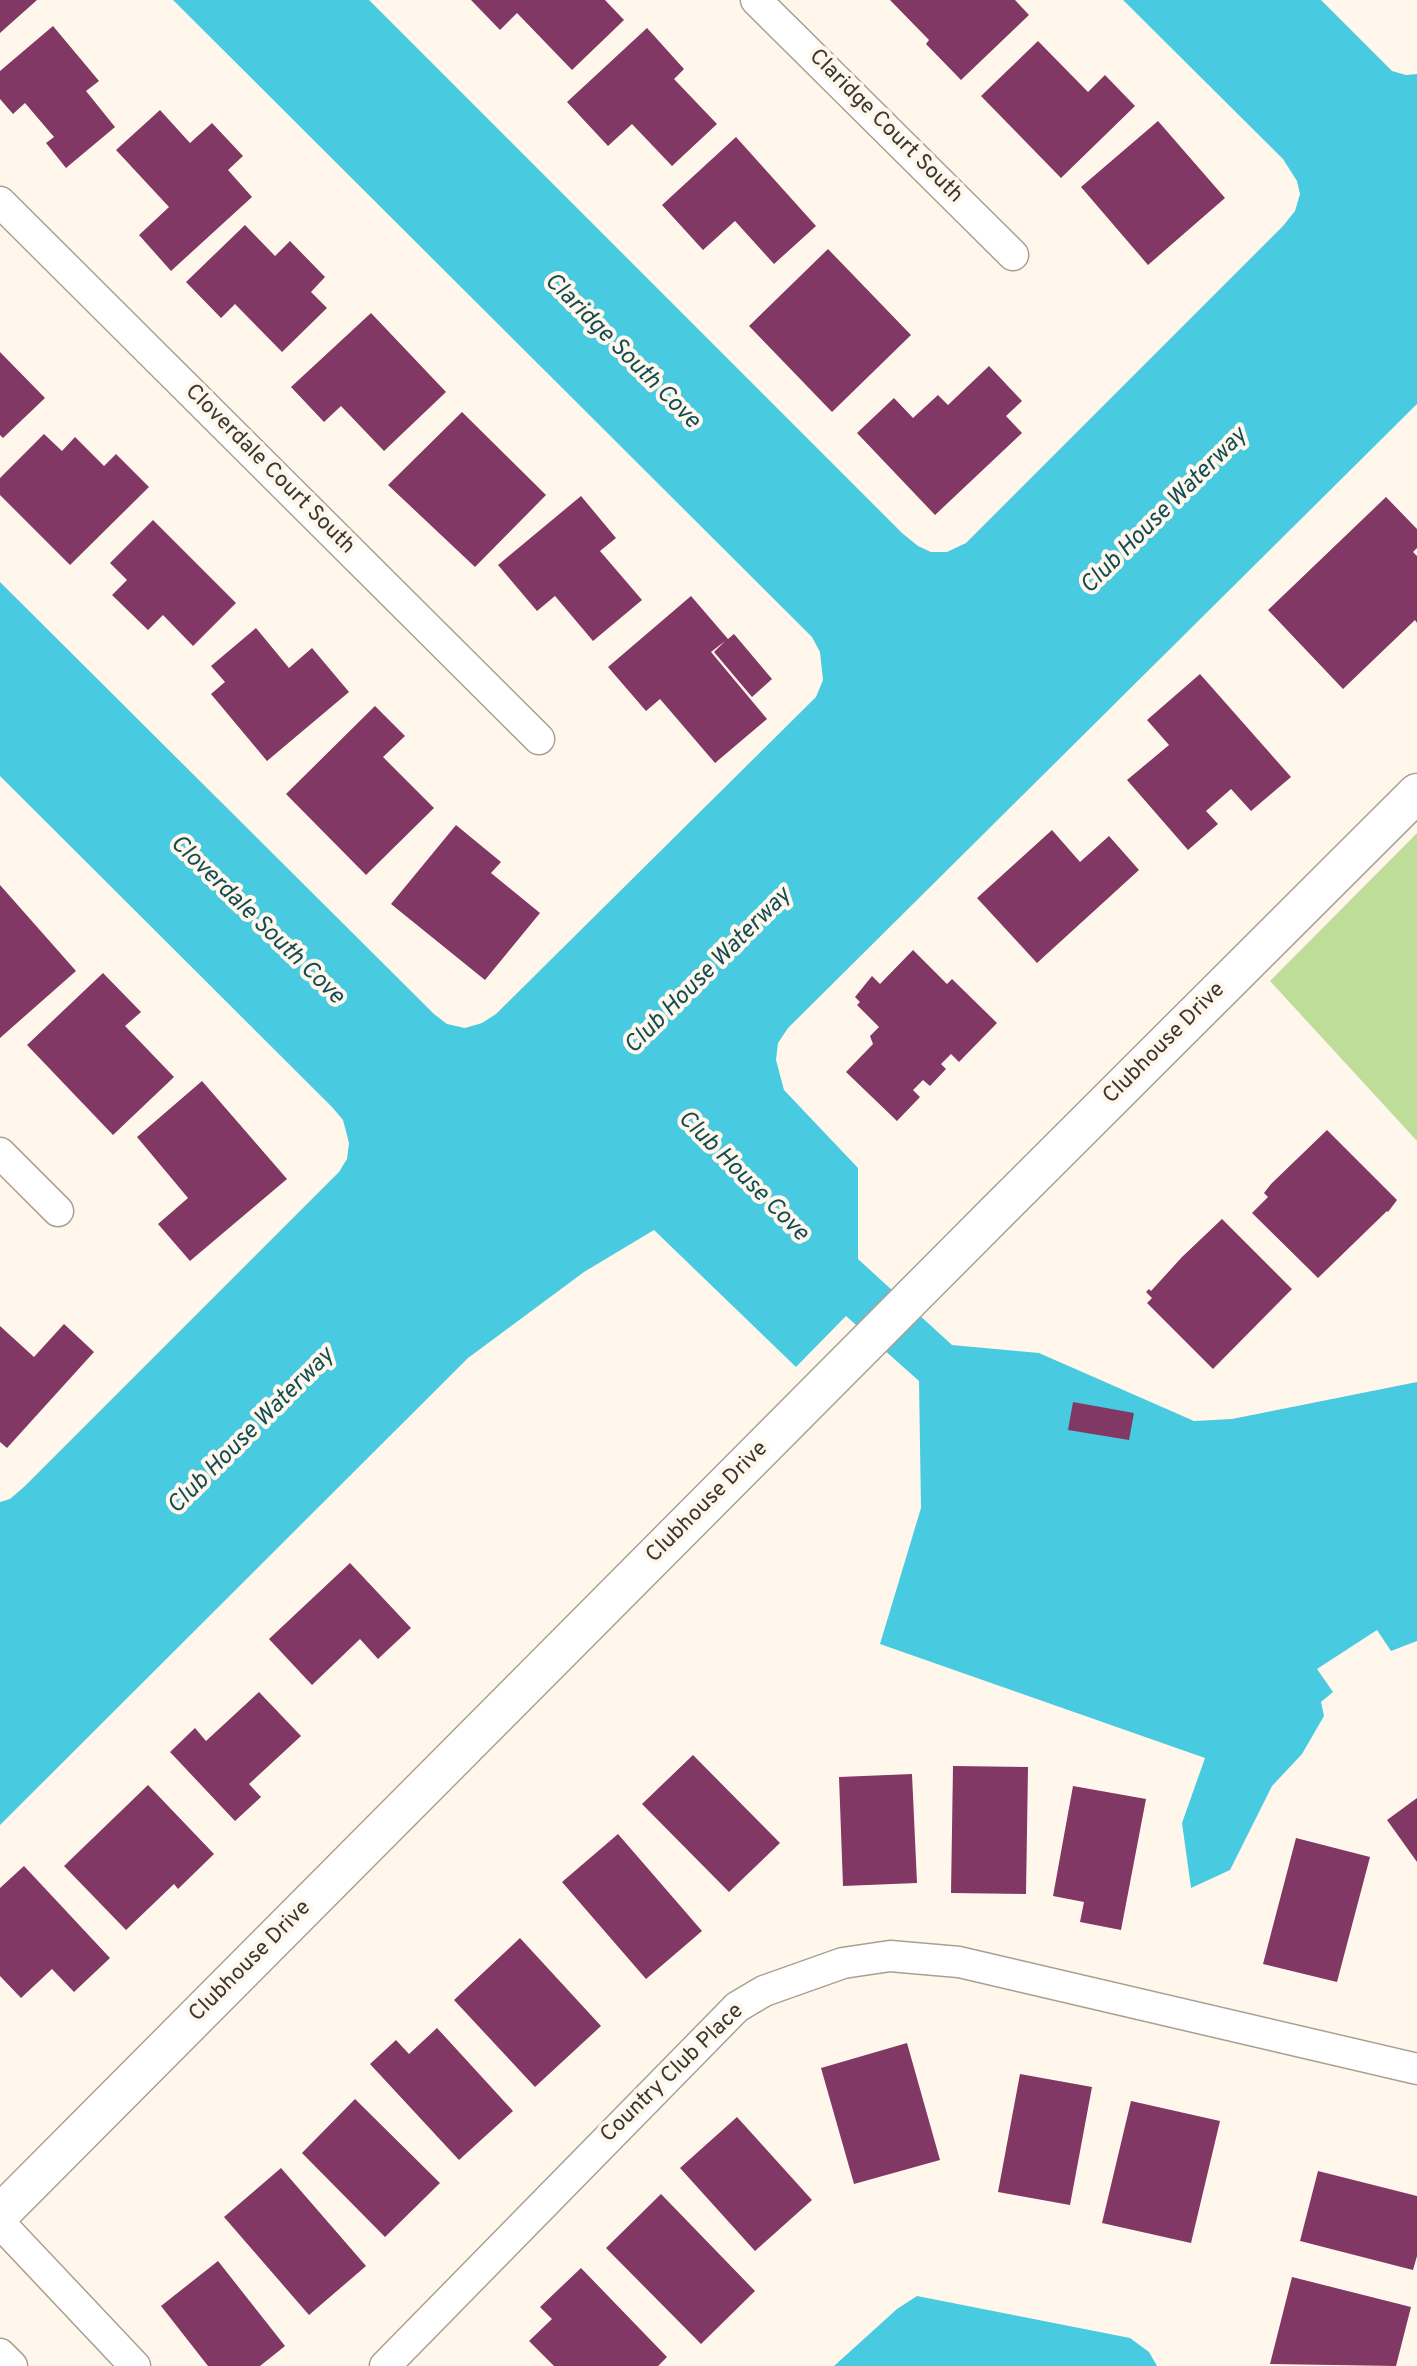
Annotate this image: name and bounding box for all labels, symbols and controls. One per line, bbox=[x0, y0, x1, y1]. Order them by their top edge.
street label: Claridge Court South bbox=[803, 45, 967, 209]
water label: Claridge South Cove bbox=[537, 268, 705, 436]
street label: Cloverdale Court South bbox=[179, 380, 359, 560]
water label: Club House Waterway bbox=[1076, 423, 1254, 601]
water label: Cloverdale South Cove bbox=[163, 830, 349, 1012]
water label: Club House Waterway bbox=[620, 883, 798, 1061]
street label: Clubhouse Drive bbox=[1099, 978, 1231, 1110]
water label: Club House Cove bbox=[671, 1106, 813, 1248]
water label: Club House Waterway bbox=[163, 1343, 341, 1521]
street label: Clubhouse Drive bbox=[642, 1437, 774, 1569]
street label: Clubhouse Drive bbox=[185, 1896, 317, 2028]
street label: Country Club Place bbox=[596, 1999, 750, 2149]

